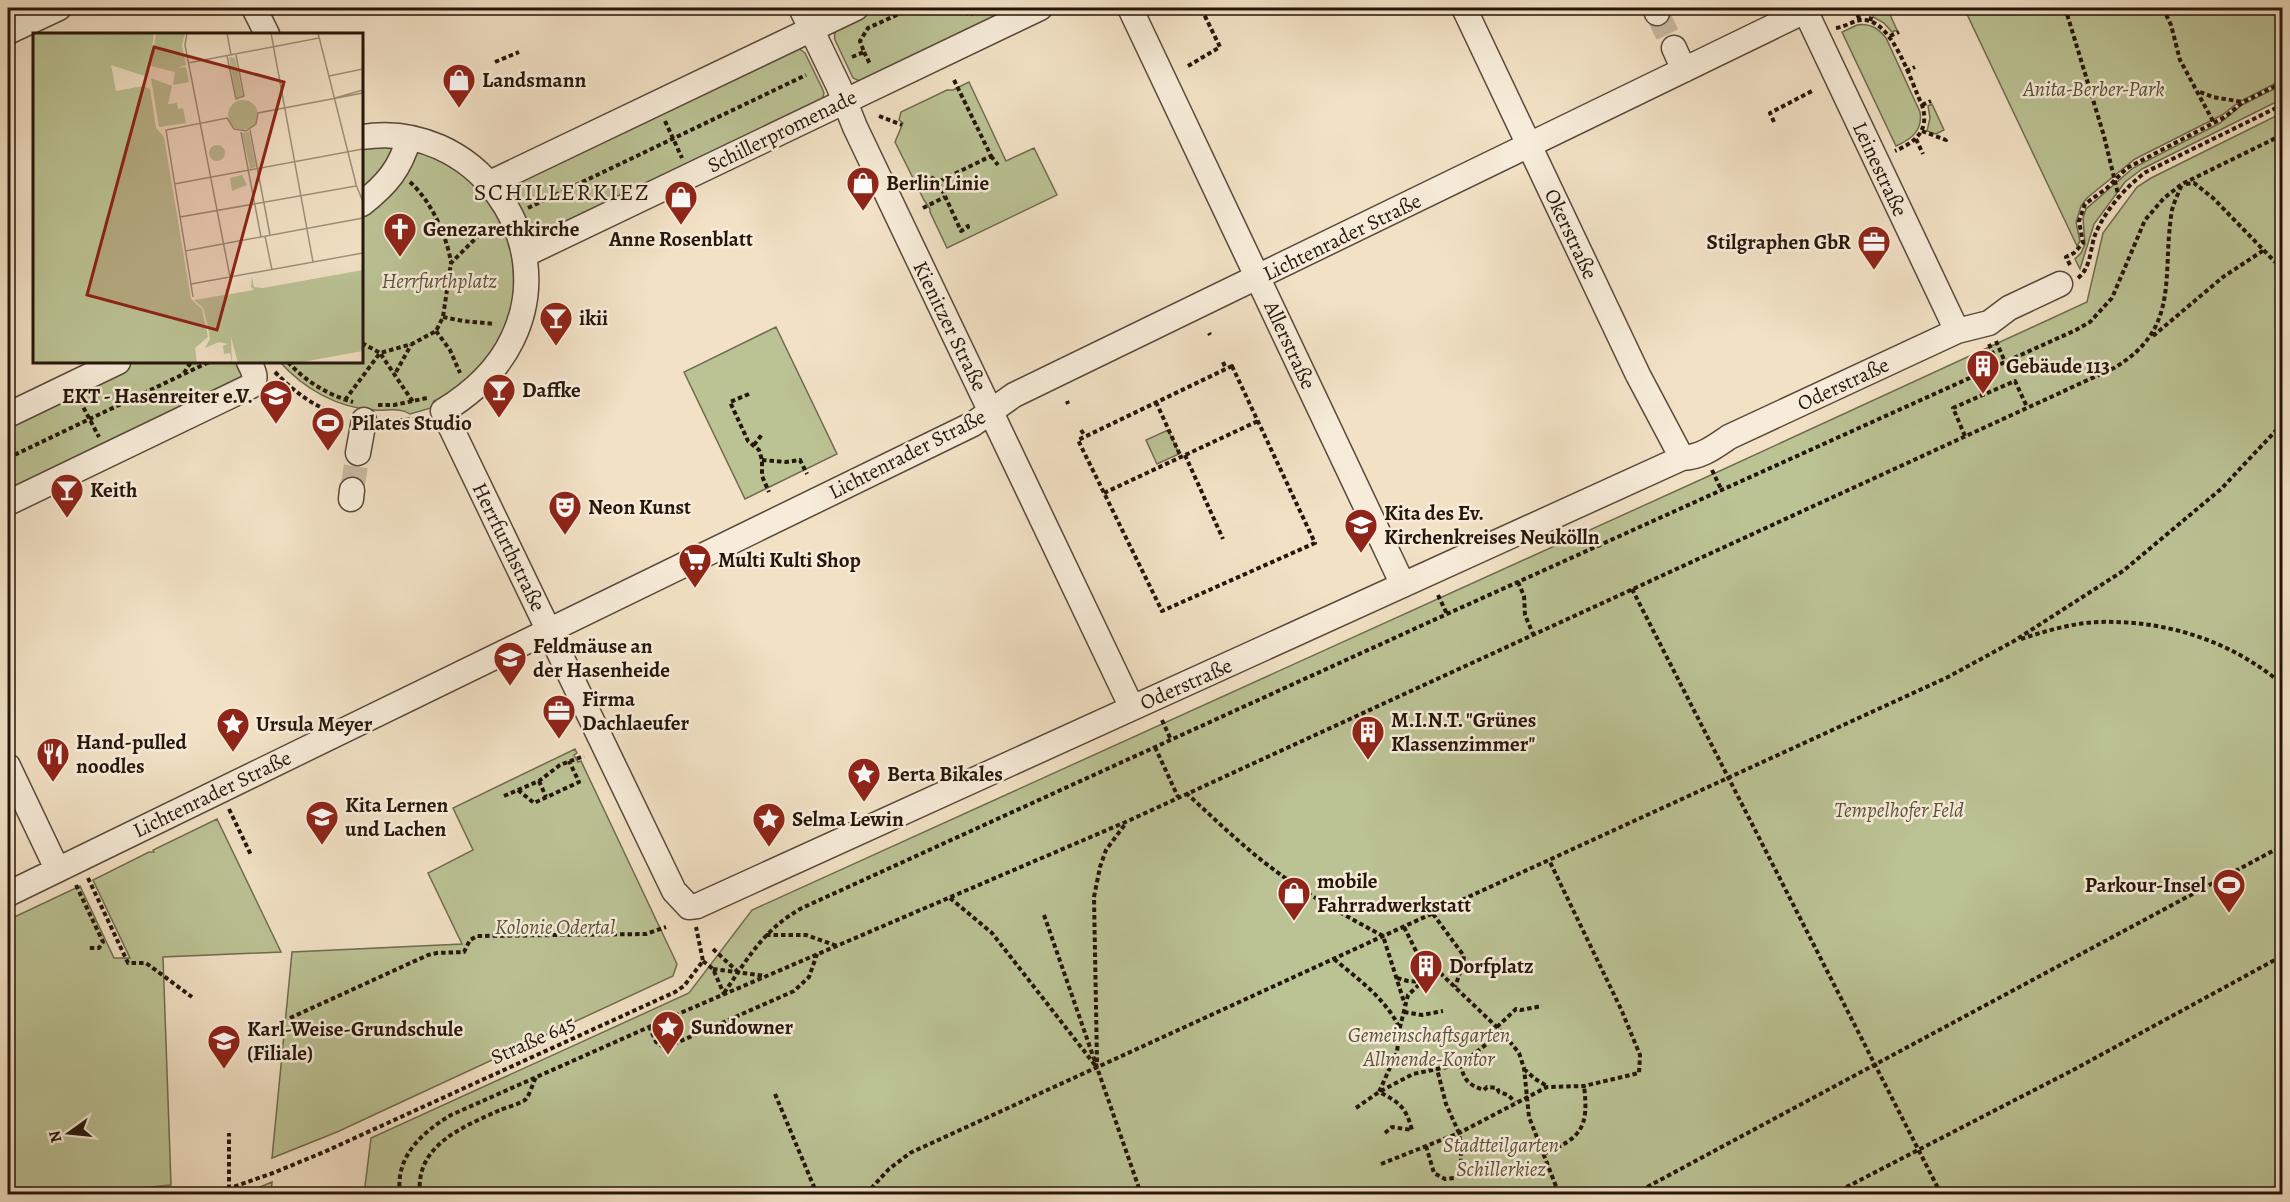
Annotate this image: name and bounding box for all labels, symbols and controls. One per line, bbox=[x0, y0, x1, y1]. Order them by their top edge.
inset map bbox=[33, 33, 363, 363]
shop icon: Landsmann bbox=[441, 62, 477, 109]
place label: Landsmann bbox=[482, 66, 586, 94]
park label: Anita-Berber-Park bbox=[2022, 75, 2165, 103]
street label: Schillerpromenade bbox=[703, 83, 861, 179]
street label: Leinestraße bbox=[1846, 117, 1914, 221]
shop icon: Berlin Linie bbox=[845, 165, 881, 212]
place label: Berlin Linie bbox=[886, 169, 990, 197]
district label: SCHILLERKIEZ bbox=[474, 176, 650, 208]
shop icon: Anne Rosenblatt bbox=[663, 179, 699, 226]
street label: Okerstraße bbox=[1538, 184, 1604, 284]
street label: Lichtenrader Straße bbox=[1258, 187, 1426, 287]
church icon: Genezarethkirche bbox=[382, 211, 418, 258]
place label: Genezarethkirche bbox=[423, 215, 580, 243]
office icon: Stilgraphen GbR bbox=[1856, 224, 1892, 271]
place label: Anne Rosenblatt bbox=[608, 225, 753, 253]
place label: Stilgraphen GbR bbox=[1707, 228, 1852, 256]
street label: Kienitzer Straße bbox=[906, 256, 994, 396]
park label: Herrfurthplatz bbox=[381, 267, 497, 295]
street label: Allerstraße bbox=[1257, 295, 1323, 394]
bar icon: ikii bbox=[538, 300, 574, 347]
place label: ikii bbox=[579, 304, 608, 332]
building icon: Gebäude 113 bbox=[1965, 348, 2001, 395]
street label: Oderstraße bbox=[1793, 351, 1893, 417]
place label: Gebäude 113 bbox=[2006, 352, 2110, 380]
bar icon: Daffke bbox=[481, 372, 517, 419]
place label: Daffke bbox=[522, 376, 581, 404]
school or university icon: EKT - Hasenreiter e.V. bbox=[258, 378, 294, 425]
place label: EKT - Hasenreiter e.V. bbox=[62, 382, 253, 410]
street label: Lichtenrader Straße bbox=[824, 402, 990, 506]
sports icon: Pilates Studio bbox=[310, 405, 346, 452]
place label: Pilates Studio bbox=[351, 409, 472, 437]
bar icon: Keith bbox=[49, 472, 85, 519]
place label: Keith bbox=[90, 476, 137, 504]
street label: Herrfurthstraße bbox=[466, 478, 552, 616]
theatre icon: Neon Kunst bbox=[547, 489, 583, 536]
place label: Neon Kunst bbox=[588, 493, 691, 521]
place label: Kita des Ev. Kirchenkreises Neukölln bbox=[1384, 499, 1600, 551]
school or university icon: Kita des Ev. Kirchenkreises Neukölln bbox=[1343, 507, 1379, 554]
supermarket icon: Multi Kulti Shop bbox=[677, 542, 713, 589]
place label: Multi Kulti Shop bbox=[718, 546, 861, 574]
place label: Feldmäuse an der Hasenheide bbox=[533, 632, 670, 684]
school or university icon: Feldmäuse an der Hasenheide bbox=[492, 640, 528, 687]
street label: Oderstraße bbox=[1136, 651, 1236, 717]
place label: Firma Dachlaeufer bbox=[582, 685, 689, 737]
office icon: Firma Dachlaeufer bbox=[541, 693, 577, 740]
place icon: Ursula Meyer bbox=[215, 706, 251, 753]
place label: M.I.N.T. "Grünes Klassenzimmer" bbox=[1391, 706, 1536, 758]
place label: Ursula Meyer bbox=[256, 710, 373, 738]
building icon: M.I.N.T. "Grünes Klassenzimmer" bbox=[1350, 714, 1386, 761]
place label: Hand-pulled noodles bbox=[76, 728, 188, 780]
restaurant icon: Hand-pulled noodles bbox=[35, 736, 71, 783]
street label: Lichtenrader Straße bbox=[128, 744, 296, 844]
place icon: Berta Bikales bbox=[846, 756, 882, 803]
place label: Berta Bikales bbox=[887, 760, 1003, 788]
place label: Kita Lernen und Lachen bbox=[345, 791, 449, 843]
park label: Tempelhofer Feld bbox=[1834, 796, 1964, 824]
school or university icon: Kita Lernen und Lachen bbox=[304, 799, 340, 846]
place icon: Selma Lewin bbox=[751, 801, 787, 848]
place label: Selma Lewin bbox=[792, 805, 904, 833]
place label: mobile Fahrradwerkstatt bbox=[1317, 867, 1471, 919]
sports icon: Parkour-Insel bbox=[2211, 867, 2247, 914]
place label: Parkour-Insel bbox=[2085, 871, 2206, 899]
shop icon: mobile Fahrradwerkstatt bbox=[1276, 875, 1312, 922]
park label: Kolonie Odertal bbox=[495, 913, 616, 941]
building icon: Dorfplatz bbox=[1408, 948, 1444, 995]
place label: Dorfplatz bbox=[1449, 952, 1534, 980]
street label: Straße 645 bbox=[486, 1009, 580, 1071]
place icon: Sundowner bbox=[650, 1009, 686, 1056]
place label: Sundowner bbox=[691, 1013, 793, 1041]
place label: Karl-Weise-Grundschule (Filiale) bbox=[247, 1015, 463, 1067]
park label: Gemeinschaftsgarten Allmende-Kontor bbox=[1348, 1021, 1510, 1073]
school or university icon: Karl-Weise-Grundschule (Filiale) bbox=[206, 1023, 242, 1070]
north arrow bbox=[39, 1103, 99, 1163]
text: N bbox=[43, 1128, 68, 1145]
park label: Stadtteilgarten Schillerkiez bbox=[1443, 1131, 1559, 1183]

